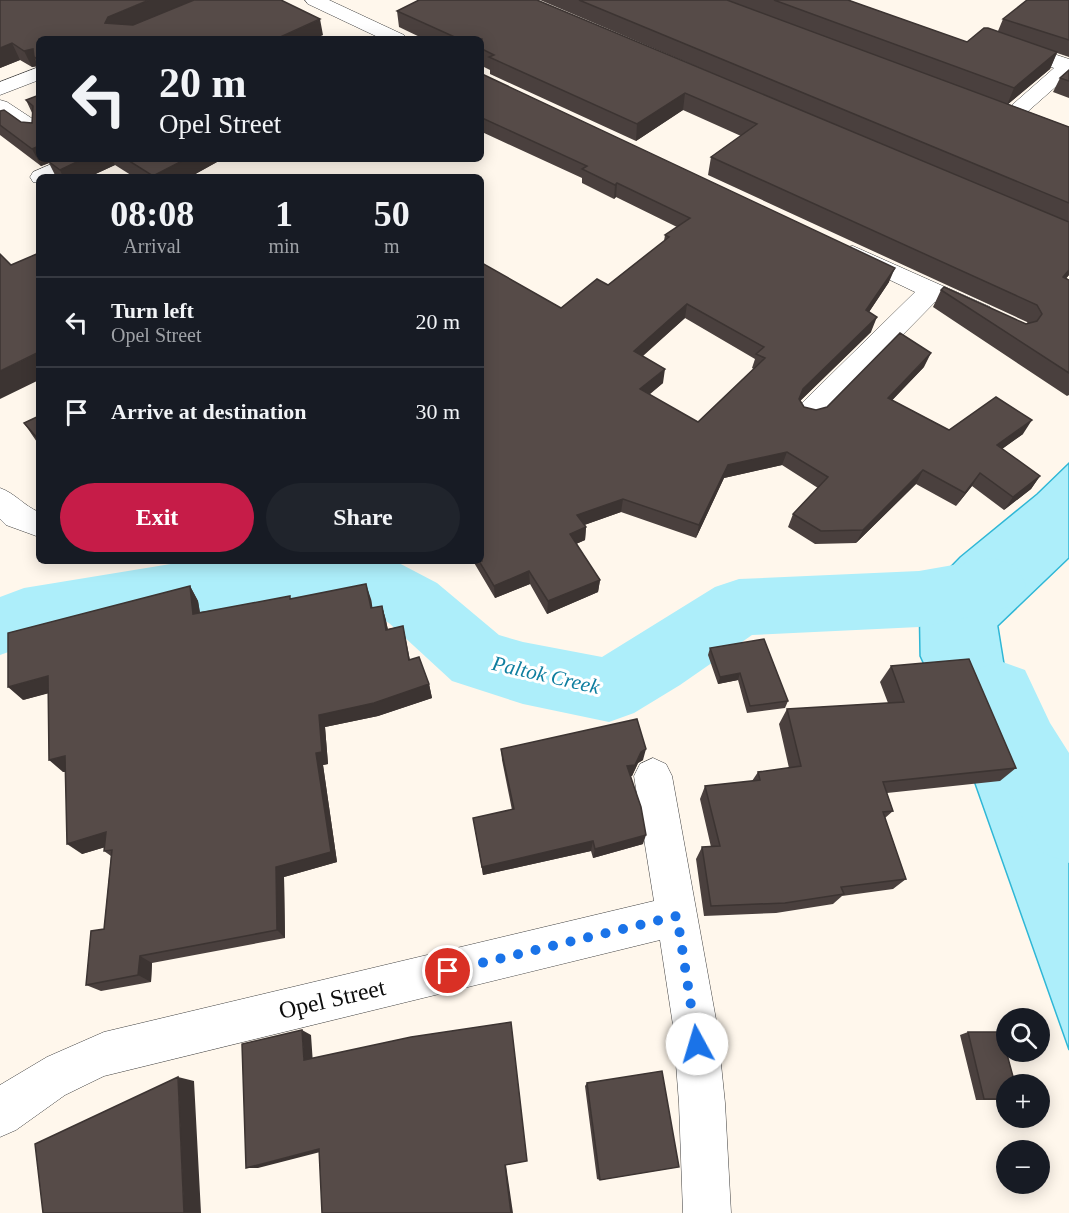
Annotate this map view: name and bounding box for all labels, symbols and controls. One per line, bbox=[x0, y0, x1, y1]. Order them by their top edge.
icon: left bbox=[60, 60, 138, 138]
text: 20 m bbox=[159, 60, 247, 106]
text: Opel Street bbox=[159, 109, 281, 139]
text: 08:08 bbox=[110, 194, 194, 234]
text: 1 bbox=[275, 194, 293, 234]
text: 50 bbox=[374, 194, 410, 234]
text: Arrival bbox=[123, 235, 181, 257]
text: min bbox=[268, 235, 300, 257]
text: m bbox=[384, 235, 400, 257]
text: Turn left bbox=[111, 298, 194, 323]
icon: left bbox=[60, 306, 93, 339]
text: 20 m bbox=[415, 309, 460, 334]
text: Opel Street bbox=[111, 324, 202, 346]
icon: arrive bbox=[60, 396, 93, 429]
text: Arrive at destination bbox=[111, 399, 307, 424]
text: 30 m bbox=[415, 399, 460, 424]
button: Exit bbox=[60, 483, 254, 552]
button: Share bbox=[266, 483, 460, 552]
water label: Paltok Creek bbox=[489, 651, 603, 699]
pin bbox=[422, 945, 473, 996]
icon: arrive bbox=[431, 954, 464, 987]
street label: Opel Street bbox=[276, 974, 388, 1024]
map controls bbox=[996, 1008, 1050, 1194]
button: search bbox=[996, 1008, 1050, 1062]
position arrow bbox=[665, 1012, 729, 1076]
button: + bbox=[996, 1074, 1050, 1128]
button: − bbox=[996, 1140, 1050, 1194]

